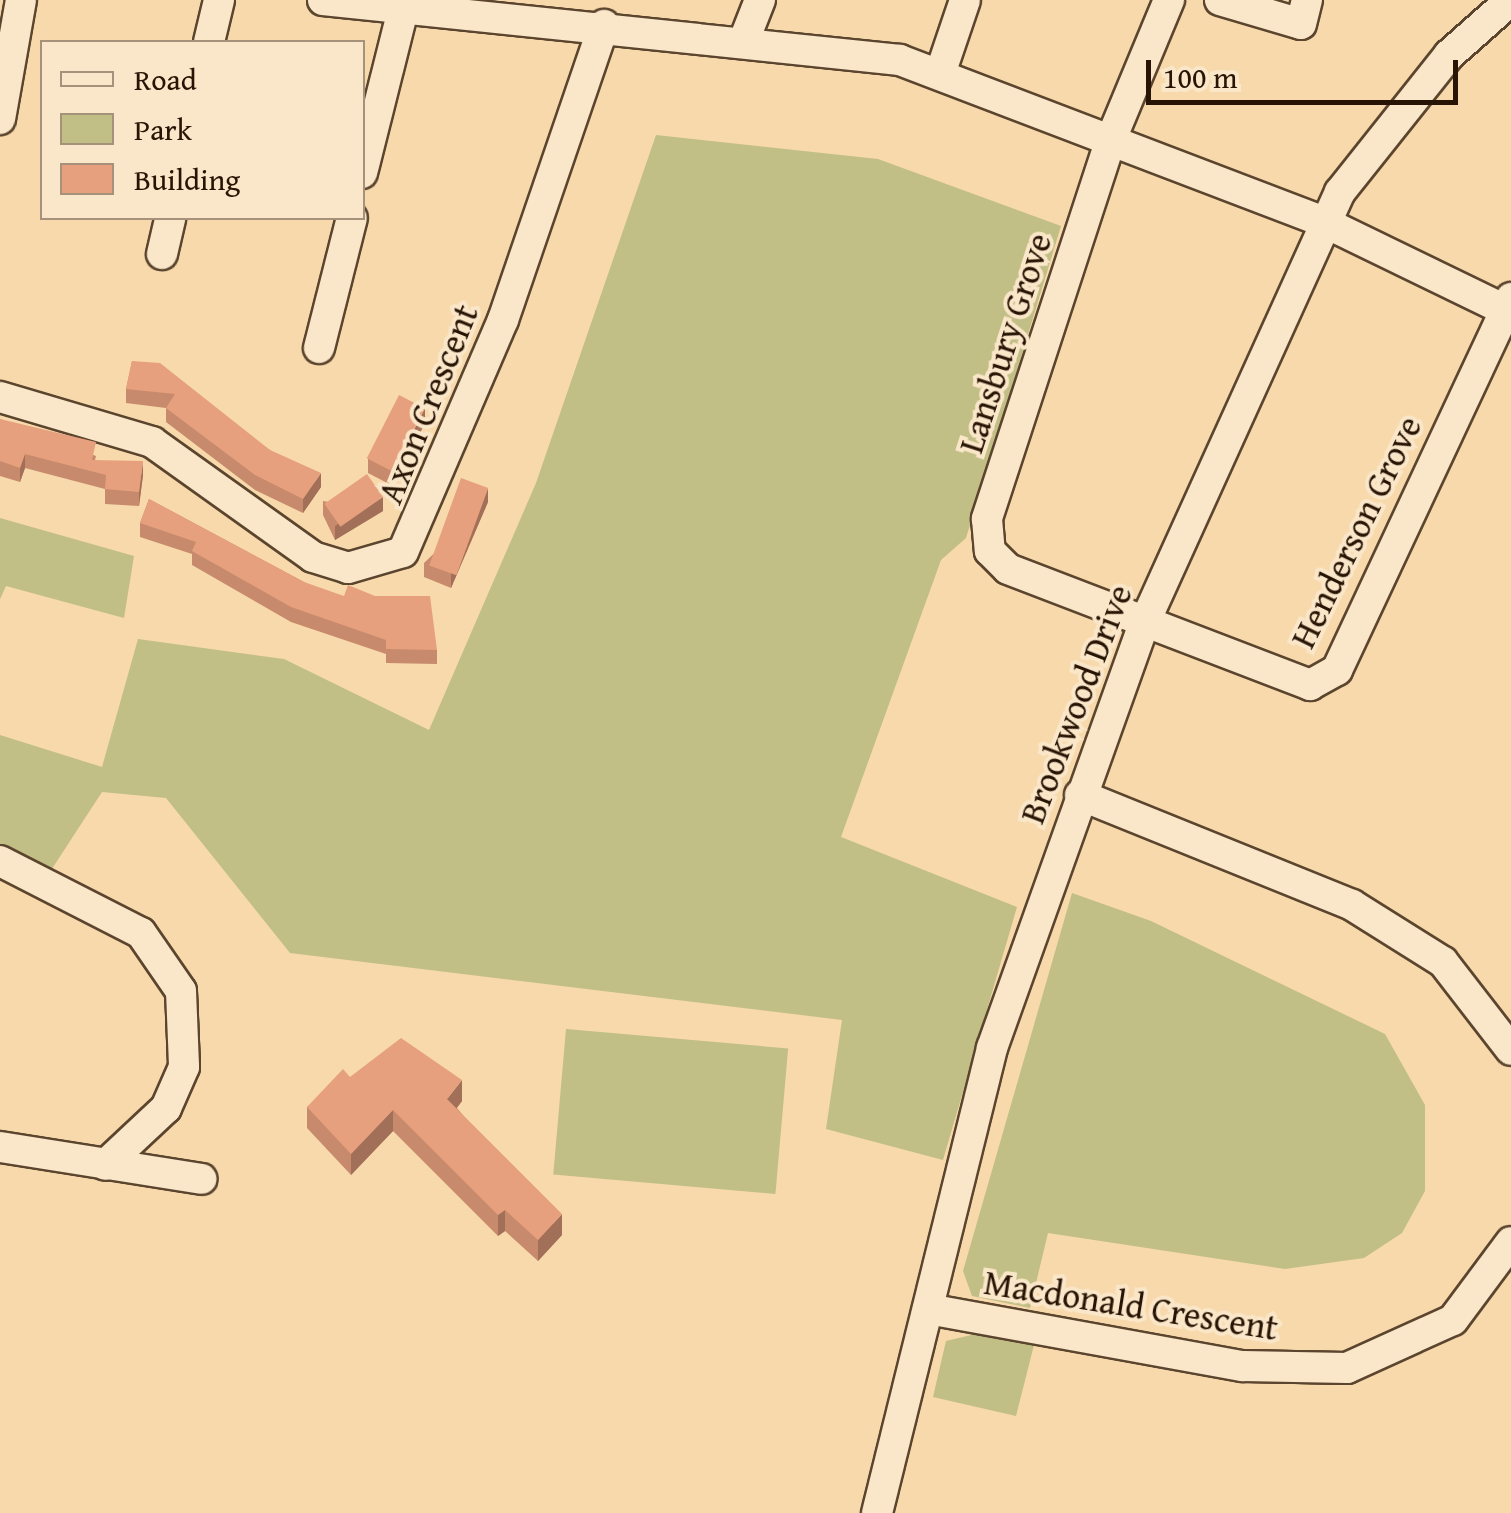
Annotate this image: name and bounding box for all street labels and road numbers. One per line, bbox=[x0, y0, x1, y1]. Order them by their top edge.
street label: Lansbury Grove bbox=[950, 228, 1060, 458]
street label: Axon Crescent bbox=[369, 298, 487, 510]
street label: Henderson Grove bbox=[1282, 409, 1430, 655]
street label: Brookwood Drive bbox=[1011, 579, 1141, 829]
street label: Macdonald Crescent bbox=[981, 1261, 1281, 1349]

